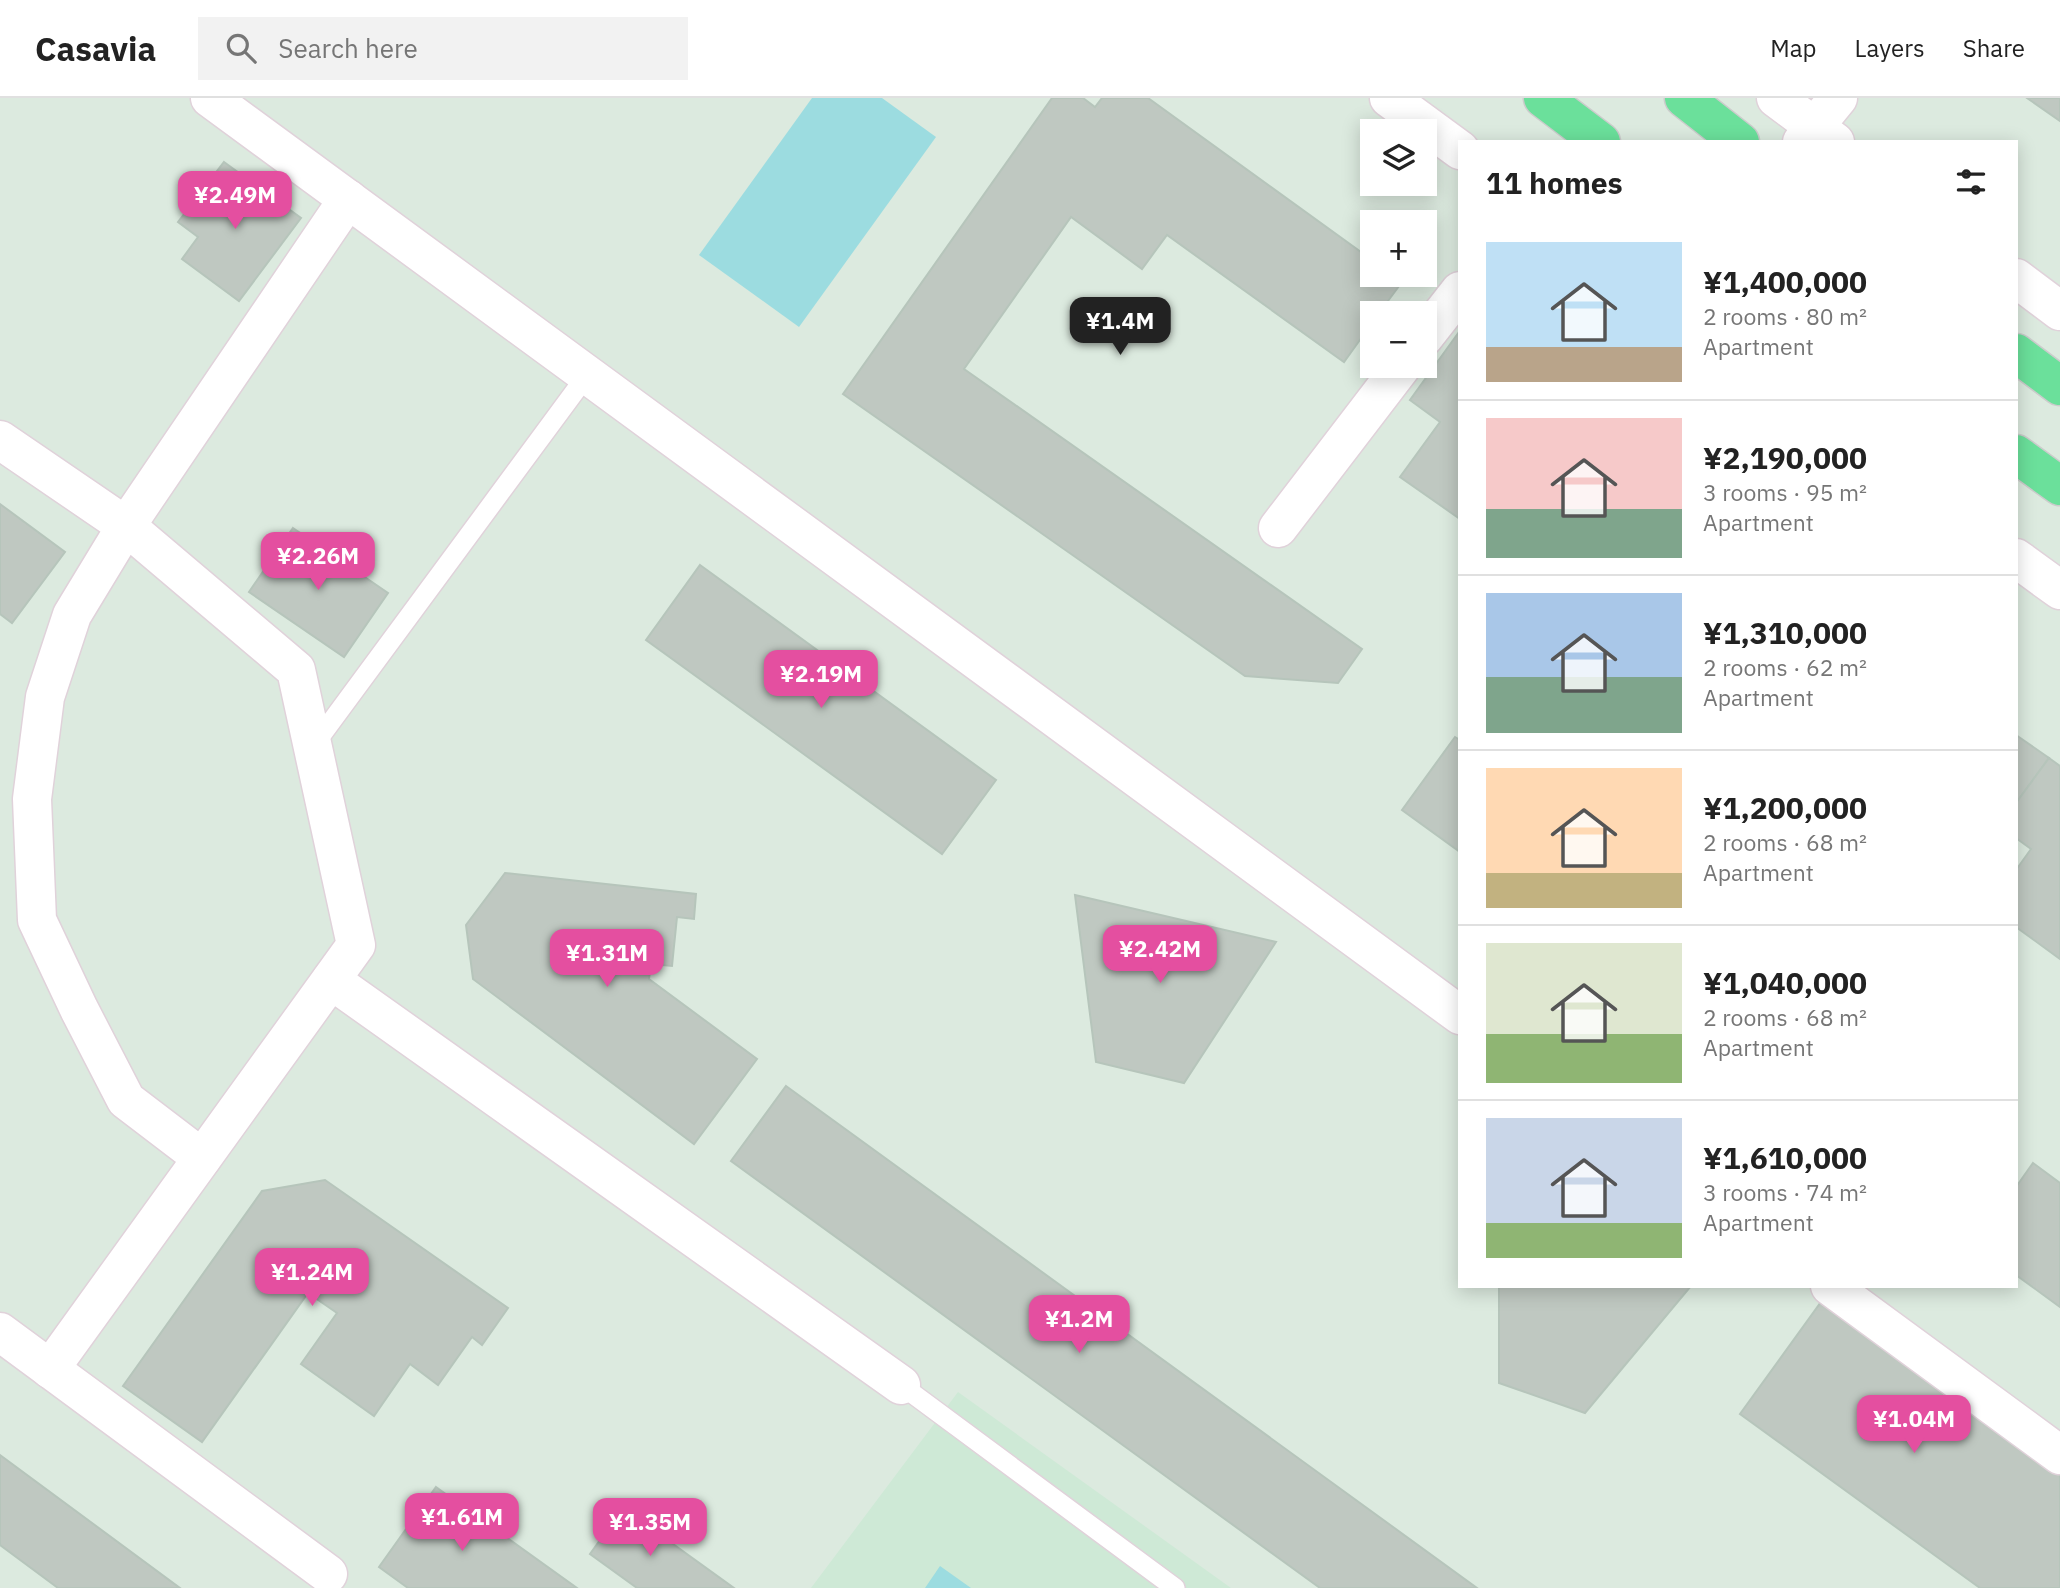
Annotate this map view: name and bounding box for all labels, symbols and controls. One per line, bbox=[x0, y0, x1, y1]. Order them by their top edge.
search box bbox=[198, 17, 688, 80]
text: Casavia bbox=[35, 27, 156, 70]
icon: search bbox=[222, 29, 260, 67]
text: Search here bbox=[278, 31, 418, 65]
text: Map bbox=[1770, 32, 1817, 64]
text: Layers bbox=[1855, 32, 1925, 64]
text: Share bbox=[1963, 32, 2025, 64]
map controls bbox=[1360, 119, 1437, 378]
button: layers bbox=[1360, 119, 1437, 196]
text: 11 homes bbox=[1486, 163, 1623, 202]
icon: filters bbox=[1952, 163, 1990, 201]
pin: ¥2.49M bbox=[178, 172, 292, 231]
text: ¥2.49M bbox=[194, 179, 276, 209]
button: + bbox=[1360, 210, 1437, 287]
text: ¥1,400,000 bbox=[1703, 262, 1867, 301]
icon: home bbox=[1542, 270, 1626, 354]
pin: ¥1.4M bbox=[1071, 298, 1169, 357]
button: − bbox=[1360, 301, 1437, 378]
text: 2 rooms · 80 m² bbox=[1703, 301, 1867, 331]
text: ¥1.4M bbox=[1086, 305, 1154, 335]
text: Apartment bbox=[1703, 331, 1814, 361]
text: ¥2,190,000 bbox=[1703, 438, 1867, 477]
icon: home bbox=[1542, 446, 1626, 530]
text: 3 rooms · 95 m² bbox=[1703, 477, 1867, 507]
text: Apartment bbox=[1703, 507, 1814, 537]
pin: ¥2.26M bbox=[261, 532, 375, 592]
text: ¥2.26M bbox=[277, 540, 359, 570]
text: ¥1,310,000 bbox=[1703, 613, 1867, 652]
icon: home bbox=[1542, 621, 1626, 705]
pin: ¥2.19M bbox=[764, 650, 878, 710]
text: 2 rooms · 62 m² bbox=[1703, 652, 1867, 682]
text: ¥2.19M bbox=[780, 658, 862, 688]
text: Apartment bbox=[1703, 682, 1814, 712]
text: ¥1,200,000 bbox=[1703, 788, 1867, 827]
icon: home bbox=[1542, 796, 1626, 880]
text: 2 rooms · 68 m² bbox=[1703, 827, 1867, 857]
text: Apartment bbox=[1703, 857, 1814, 887]
pin: ¥2.42M bbox=[1103, 926, 1217, 985]
pin: ¥1.31M bbox=[550, 930, 664, 989]
text: ¥2.42M bbox=[1119, 933, 1201, 963]
text: ¥1.31M bbox=[566, 937, 648, 967]
text: ¥1,040,000 bbox=[1703, 963, 1867, 1002]
icon: home bbox=[1542, 971, 1626, 1055]
text: 2 rooms · 68 m² bbox=[1703, 1002, 1867, 1032]
text: Apartment bbox=[1703, 1032, 1814, 1062]
text: ¥1,610,000 bbox=[1703, 1138, 1867, 1177]
icon: home bbox=[1542, 1146, 1626, 1230]
text: 3 rooms · 74 m² bbox=[1703, 1177, 1867, 1207]
text: Apartment bbox=[1703, 1207, 1814, 1237]
pin: ¥1.24M bbox=[255, 1248, 369, 1308]
text: ¥1.24M bbox=[271, 1256, 353, 1286]
pin: ¥1.2M bbox=[1030, 1296, 1128, 1355]
text: ¥1.2M bbox=[1045, 1303, 1113, 1333]
pin: ¥1.04M bbox=[1857, 1396, 1971, 1455]
text: ¥1.04M bbox=[1873, 1403, 1955, 1433]
pin: ¥1.61M bbox=[405, 1494, 519, 1553]
pin: ¥1.35M bbox=[593, 1498, 707, 1558]
text: ¥1.61M bbox=[421, 1501, 503, 1531]
text: ¥1.35M bbox=[609, 1506, 691, 1536]

